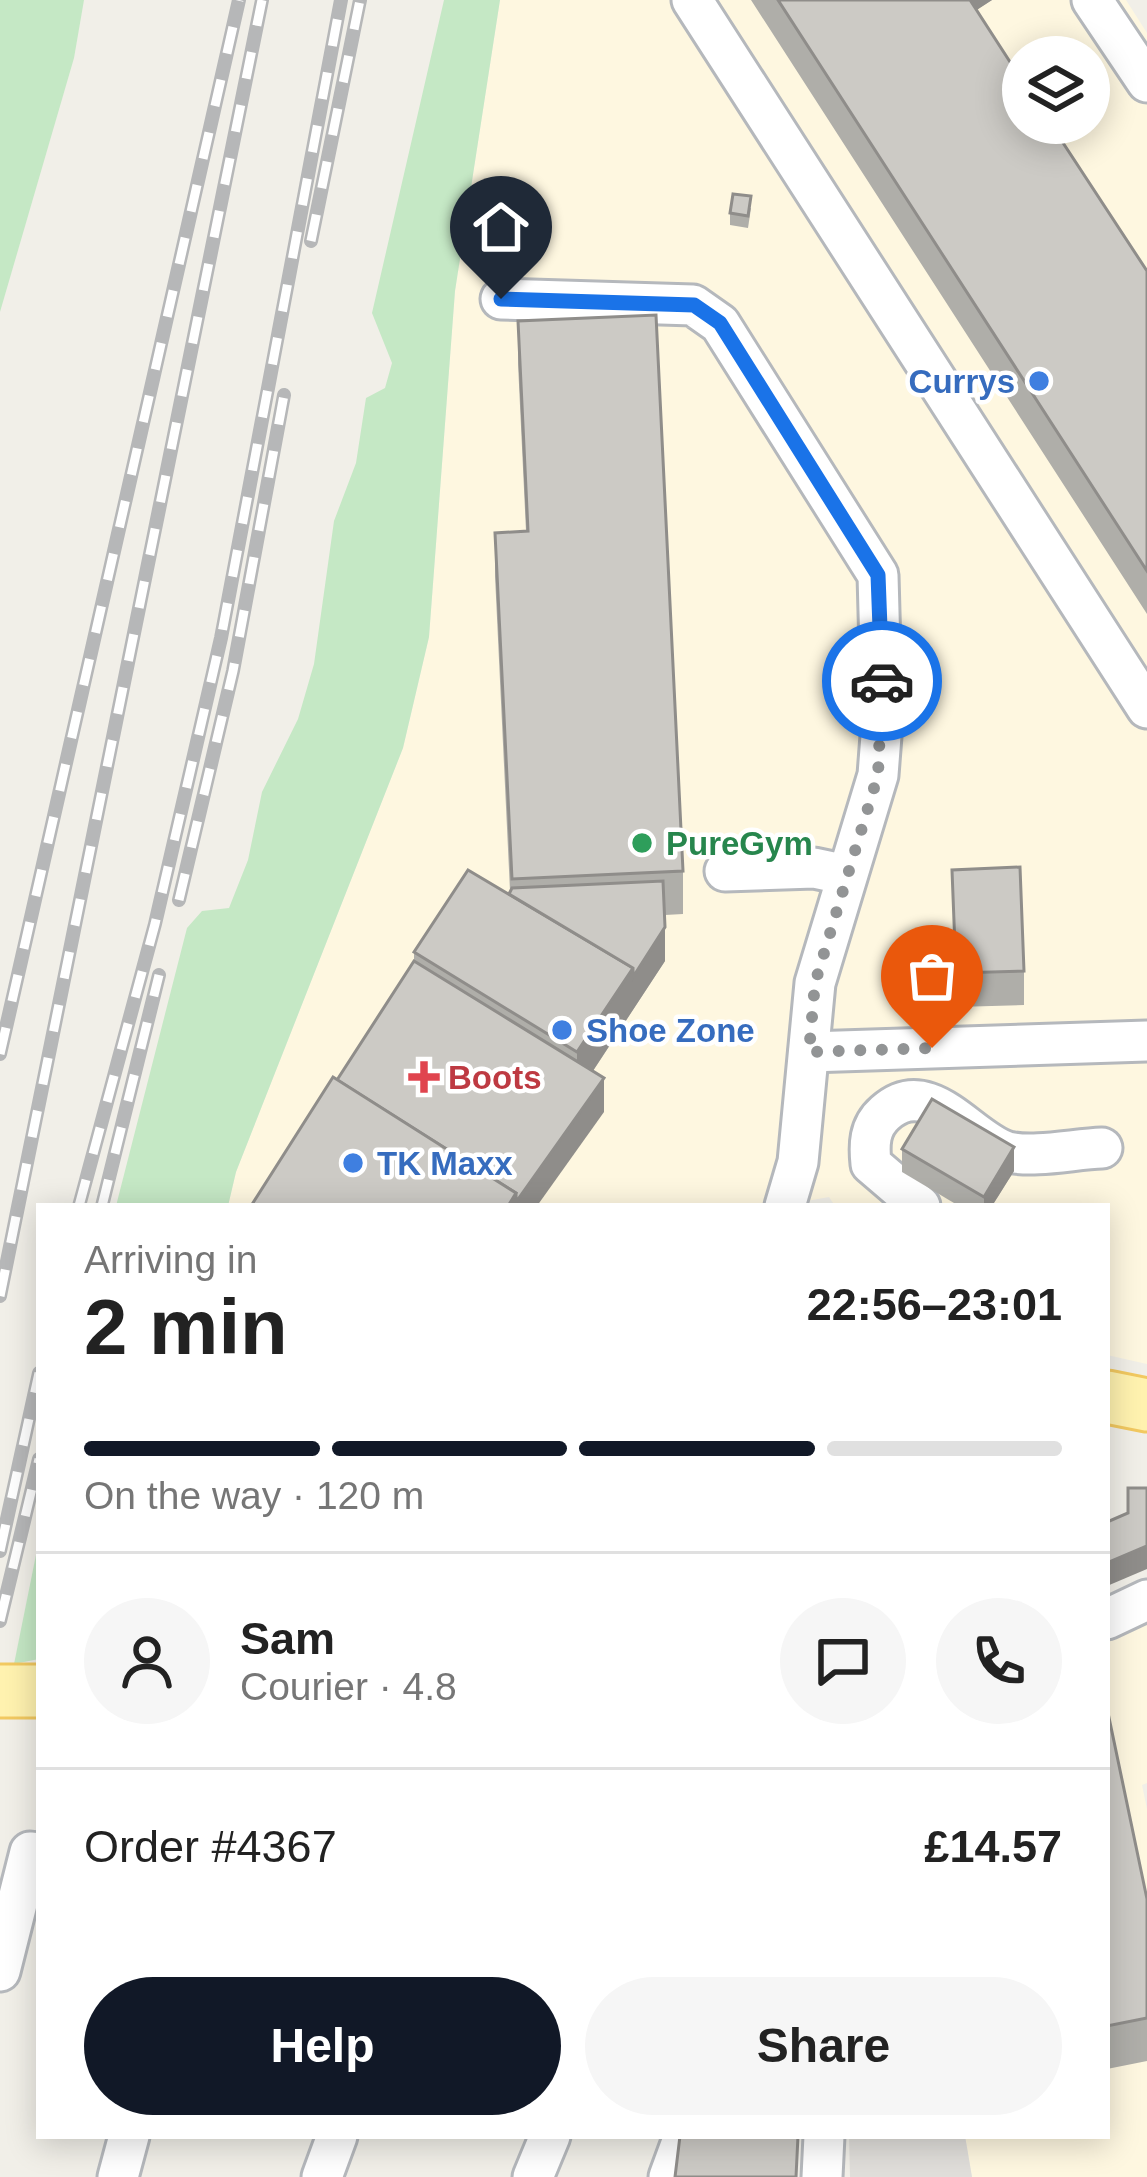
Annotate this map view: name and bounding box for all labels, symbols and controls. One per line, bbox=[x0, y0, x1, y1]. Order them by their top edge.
map controls bbox=[1002, 36, 1110, 144]
button: layers bbox=[1002, 36, 1110, 144]
pin bbox=[450, 176, 552, 299]
icon: home bbox=[468, 194, 534, 260]
place label: Currys bbox=[909, 363, 1015, 400]
marker: Currys bbox=[1026, 368, 1052, 394]
courier bbox=[822, 621, 942, 741]
icon: car bbox=[849, 648, 915, 714]
place label: PureGym bbox=[666, 825, 813, 862]
marker: PureGym bbox=[629, 830, 655, 856]
pin bbox=[881, 925, 983, 1048]
icon: bag bbox=[899, 943, 965, 1009]
place label: Shoe Zone bbox=[586, 1012, 755, 1049]
marker: Shoe Zone bbox=[549, 1017, 575, 1043]
place label: Boots bbox=[448, 1059, 542, 1096]
marker: Boots bbox=[411, 1064, 437, 1090]
place label: TK Maxx bbox=[377, 1145, 513, 1182]
marker: TK Maxx bbox=[340, 1150, 366, 1176]
text: Arriving in bbox=[84, 1238, 257, 1281]
text: 22:56–23:01 bbox=[807, 1279, 1062, 1330]
text: 2 min bbox=[84, 1283, 288, 1371]
text: On the way · 120 m bbox=[84, 1474, 424, 1517]
button: person bbox=[84, 1598, 210, 1724]
button: chat bbox=[780, 1598, 906, 1724]
button: phone bbox=[936, 1598, 1062, 1724]
text: Sam bbox=[240, 1613, 335, 1664]
text: Courier · 4.8 bbox=[240, 1665, 457, 1708]
text: Order #4367 bbox=[84, 1821, 337, 1872]
text: £14.57 bbox=[924, 1821, 1062, 1872]
button: Help bbox=[84, 1977, 561, 2115]
button: Share bbox=[585, 1977, 1062, 2115]

